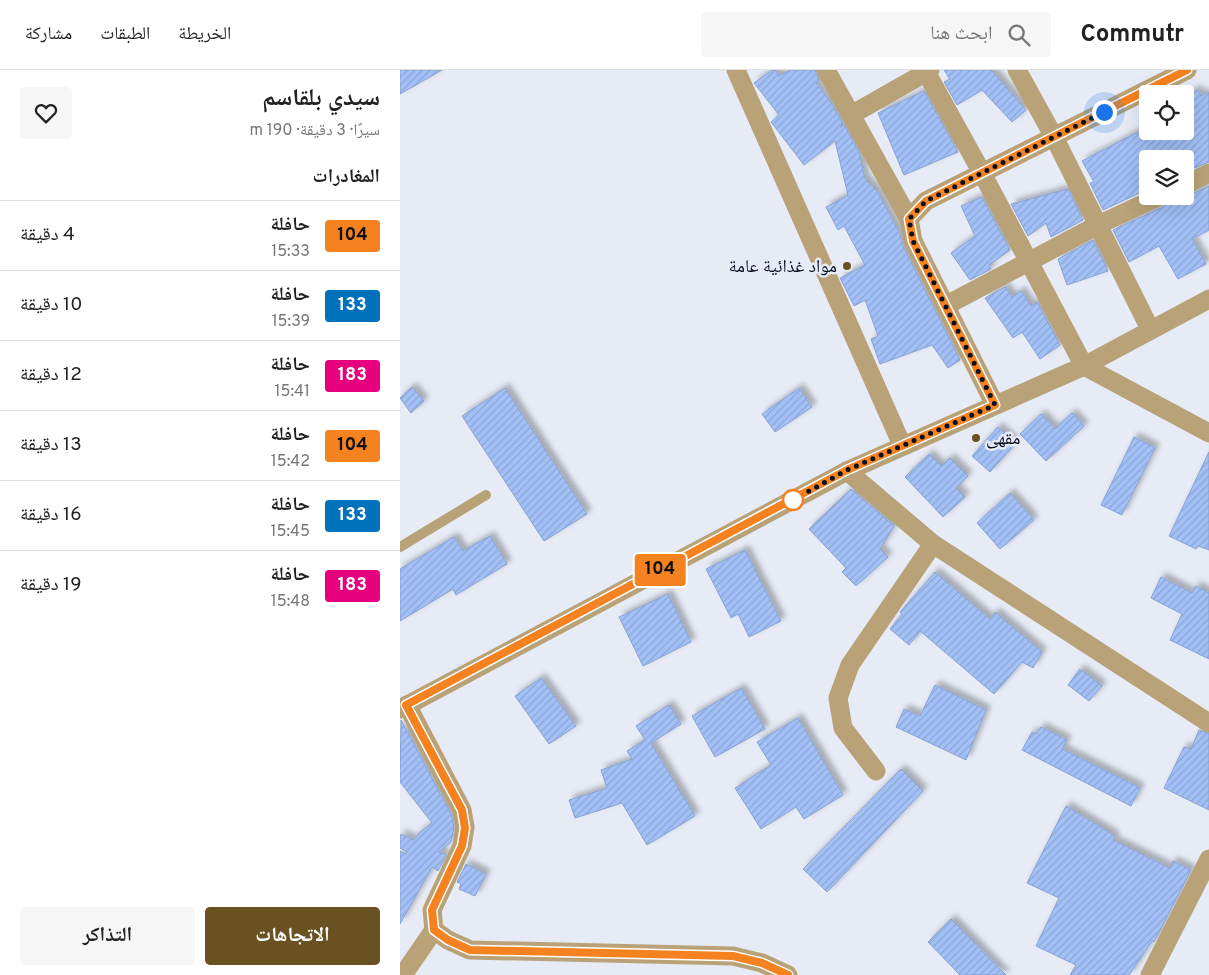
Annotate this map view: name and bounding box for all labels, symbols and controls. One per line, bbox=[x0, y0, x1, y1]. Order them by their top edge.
search box bbox=[701, 12, 1051, 57]
text: Commutr bbox=[1081, 20, 1184, 50]
icon: search bbox=[1005, 21, 1033, 49]
text: ابحث هنا bbox=[930, 22, 993, 46]
text: مشاركة bbox=[25, 23, 72, 46]
text: الطبقات bbox=[100, 23, 150, 46]
text: الخريطة bbox=[178, 23, 231, 46]
text: سيدي بلقاسم bbox=[262, 84, 380, 114]
map controls bbox=[1139, 85, 1194, 205]
button: locate bbox=[1139, 85, 1194, 140]
button: heart bbox=[20, 87, 72, 139]
your location bbox=[1092, 100, 1117, 125]
text: سيرًا · 3 دقيقة · 190 m bbox=[249, 121, 380, 141]
button: layers bbox=[1139, 150, 1194, 205]
text: المغادرات bbox=[313, 165, 380, 189]
text: حافلة bbox=[271, 213, 310, 237]
text: 4 دقيقة bbox=[20, 223, 75, 247]
text: 104 bbox=[337, 224, 368, 247]
text: 15:33 bbox=[271, 242, 310, 262]
place label: مواد غذائية عامة bbox=[729, 256, 837, 279]
marker: مواد غذائية عامة bbox=[841, 260, 853, 272]
text: حافلة bbox=[271, 283, 310, 307]
text: 10 دقيقة bbox=[20, 293, 82, 317]
text: 133 bbox=[338, 294, 367, 317]
text: 15:39 bbox=[272, 312, 310, 332]
text: حافلة bbox=[271, 353, 310, 377]
text: 12 دقيقة bbox=[20, 363, 82, 387]
text: 183 bbox=[338, 364, 367, 387]
text: 15:41 bbox=[275, 382, 310, 402]
text: حافلة bbox=[271, 423, 310, 447]
place label: مقهى bbox=[986, 428, 1020, 451]
marker: مقهى bbox=[970, 432, 982, 444]
text: 13 دقيقة bbox=[20, 433, 82, 457]
text: 104 bbox=[337, 434, 368, 457]
text: 15:42 bbox=[271, 452, 310, 472]
unlabelled marker bbox=[782, 489, 804, 511]
text: حافلة bbox=[271, 493, 310, 517]
text: 16 دقيقة bbox=[20, 503, 82, 527]
text: 133 bbox=[338, 504, 367, 527]
text: 15:45 bbox=[271, 522, 310, 542]
line badge: 104 bbox=[631, 554, 689, 586]
text: 104 bbox=[645, 558, 675, 581]
text: حافلة bbox=[271, 563, 310, 587]
text: 19 دقيقة bbox=[20, 573, 82, 597]
text: 183 bbox=[338, 574, 367, 597]
text: 15:48 bbox=[271, 592, 310, 612]
button: التذاكر bbox=[20, 907, 195, 965]
button: الاتجاهات bbox=[205, 907, 380, 965]

